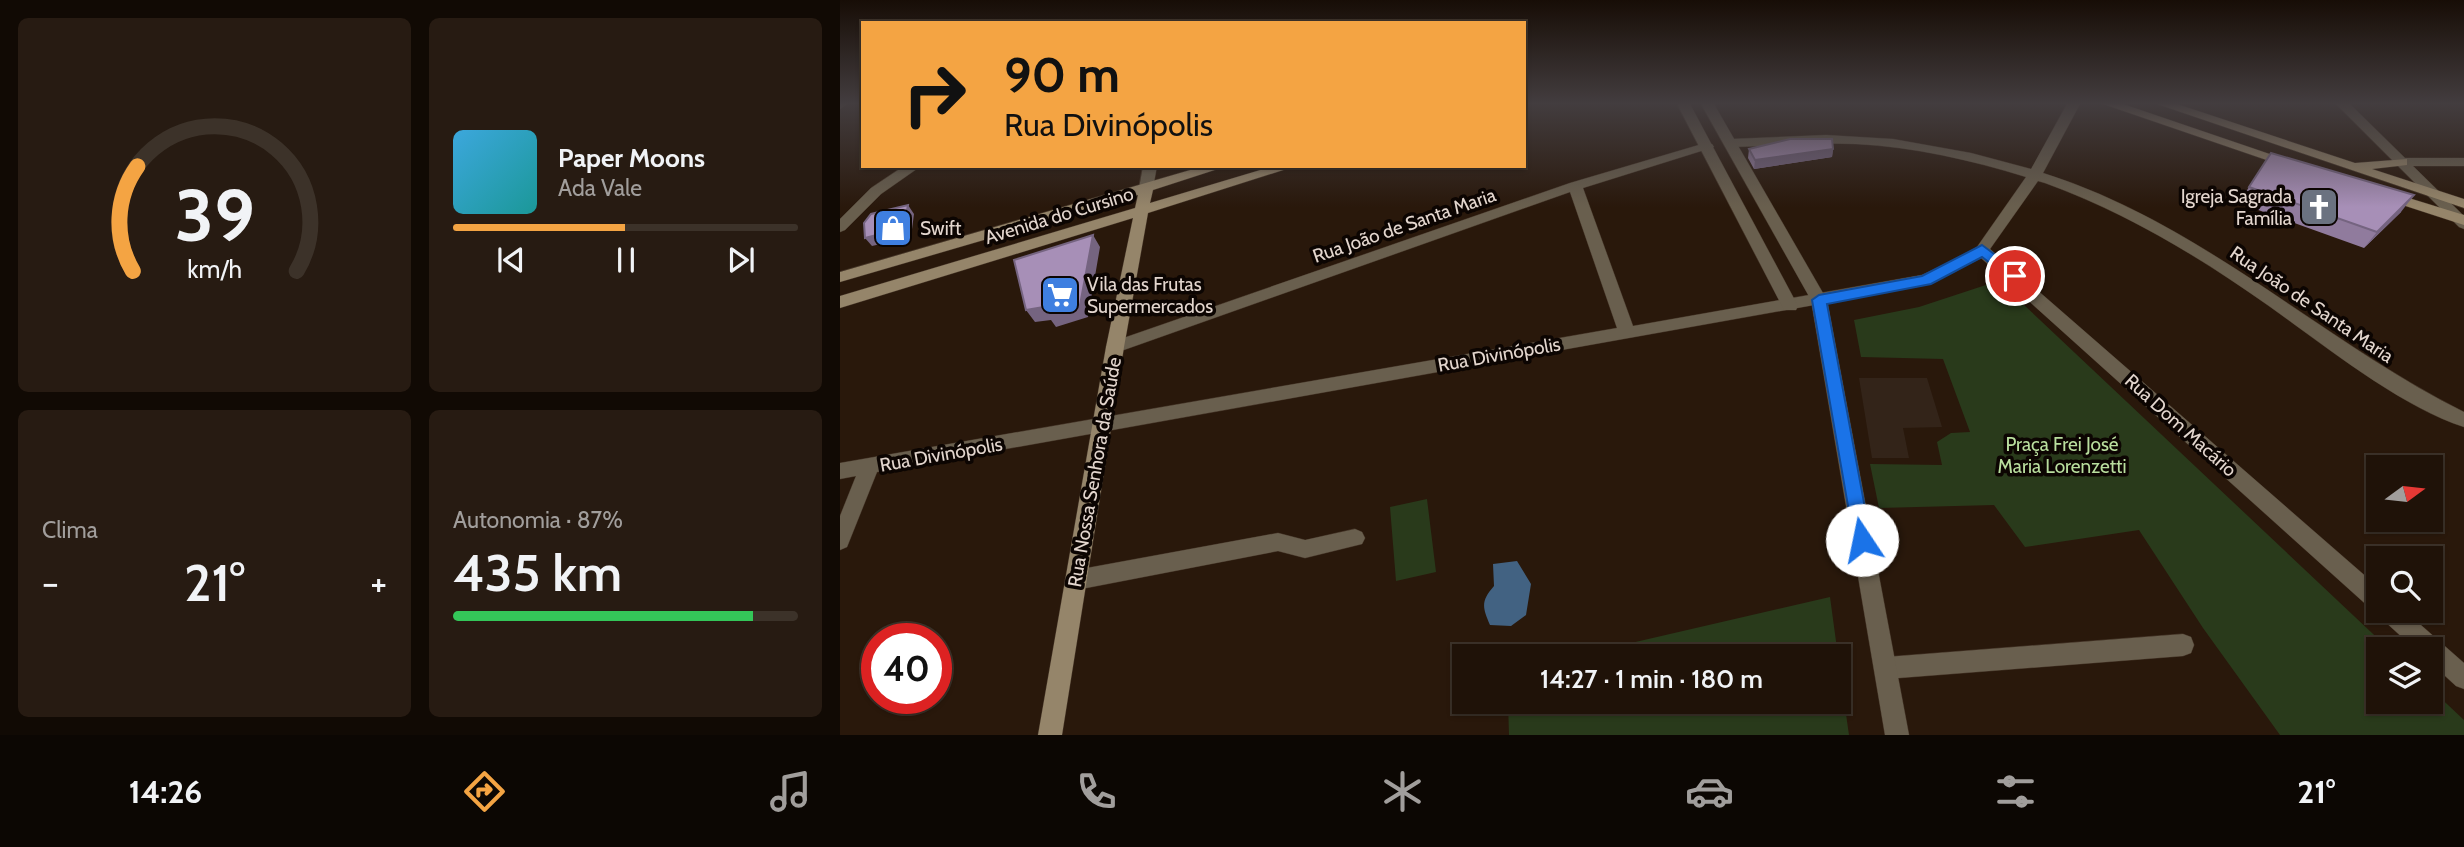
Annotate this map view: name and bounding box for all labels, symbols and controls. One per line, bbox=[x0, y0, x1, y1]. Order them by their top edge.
text: 90 m bbox=[1004, 45, 1120, 104]
icon: right bbox=[889, 49, 980, 140]
text: Rua Divinópolis bbox=[1004, 105, 1213, 144]
text: Paper Moons bbox=[558, 142, 705, 174]
text: 39 bbox=[174, 171, 255, 259]
text: Ada Vale bbox=[558, 174, 642, 202]
street label: Avenida do Cursino bbox=[982, 182, 1136, 249]
street label: Rua João de Santa Maria bbox=[1310, 183, 1499, 268]
place label: Igreja Sagrada Família bbox=[2181, 185, 2292, 230]
church icon: Igreja Sagrada Família bbox=[2298, 186, 2340, 228]
shop icon: Swift bbox=[872, 207, 914, 249]
place label: Swift bbox=[920, 217, 962, 240]
icon: previous bbox=[492, 241, 530, 279]
icon: pause bbox=[607, 241, 645, 279]
icon: next bbox=[722, 241, 760, 279]
street label: Rua João de Santa Maria bbox=[2226, 241, 2398, 368]
pin bbox=[1985, 246, 2045, 306]
text: km/h bbox=[187, 254, 242, 284]
icon: arrive bbox=[1996, 257, 2034, 295]
place label: Vila das Frutas Supermercados bbox=[1087, 273, 1213, 318]
supermarket icon: Vila das Frutas Supermercados bbox=[1039, 274, 1081, 316]
street label: Rua Divinópolis bbox=[1436, 332, 1562, 377]
street label: Rua Nossa Senhora da Saúde bbox=[1063, 355, 1126, 589]
street label: Rua Dom Macário bbox=[2120, 369, 2241, 482]
street label: Rua Divinópolis bbox=[878, 432, 1004, 477]
park label: Praça Frei José Maria Lorenzetti bbox=[1997, 433, 2127, 478]
north arrow bbox=[2366, 455, 2443, 532]
map controls bbox=[2366, 455, 2443, 714]
position arrow bbox=[1825, 503, 1899, 577]
text: Autonomia · 87% bbox=[453, 506, 623, 534]
text: Clima bbox=[42, 516, 98, 544]
text: 435 km bbox=[453, 541, 622, 604]
button: search bbox=[2366, 546, 2443, 623]
text: 21° bbox=[184, 551, 245, 614]
text: − bbox=[42, 559, 59, 606]
text: + bbox=[370, 559, 387, 606]
speed limit sign: 40 bbox=[861, 623, 952, 714]
button: layers bbox=[2366, 637, 2443, 714]
text: 14:27 · 1 min · 180 m bbox=[1540, 663, 1763, 695]
icon: directions bbox=[460, 767, 509, 816]
icon: music bbox=[766, 767, 815, 816]
icon: phone bbox=[1072, 767, 1121, 816]
icon: climate bbox=[1378, 767, 1427, 816]
icon: car bbox=[1685, 767, 1734, 816]
icon: filters bbox=[1991, 767, 2040, 816]
text: 14:26 bbox=[129, 772, 202, 811]
text: 21° bbox=[2297, 772, 2335, 811]

